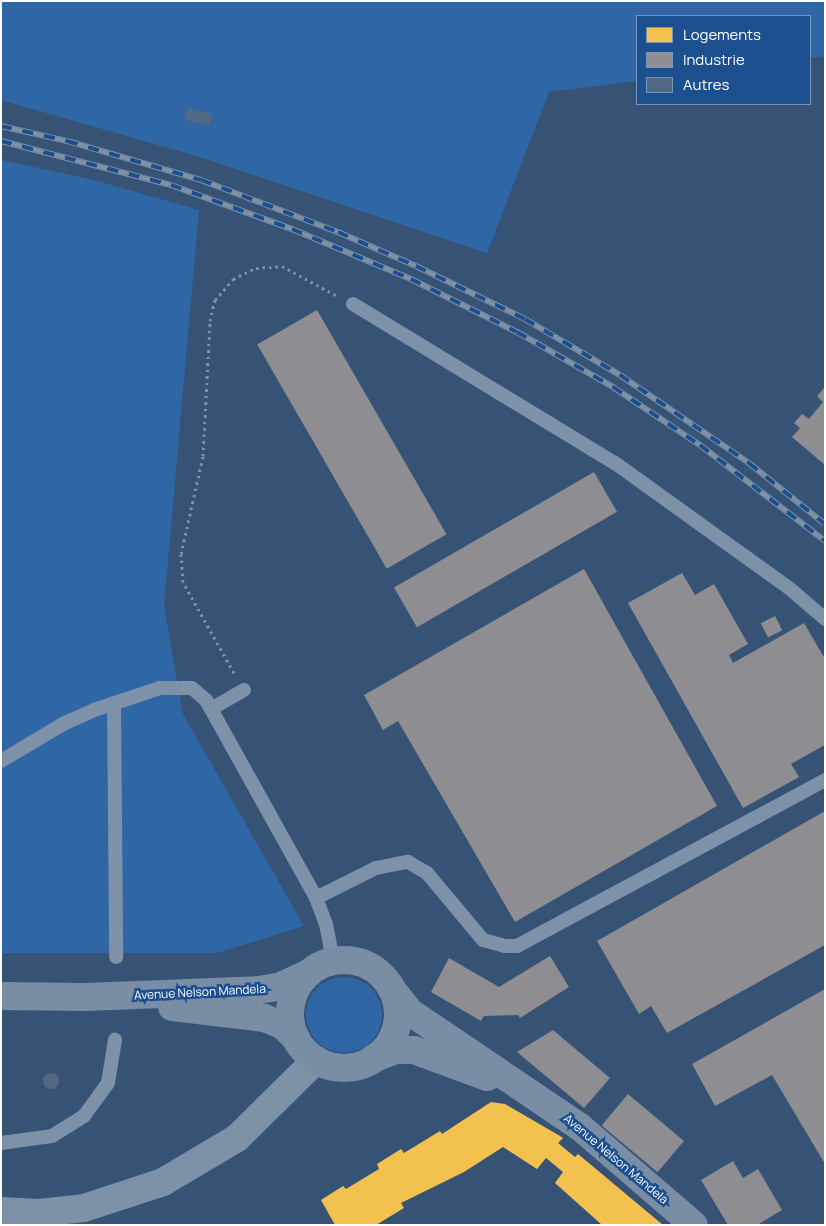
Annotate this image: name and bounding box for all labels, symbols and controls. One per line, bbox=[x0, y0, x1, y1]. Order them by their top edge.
legend bbox=[636, 15, 811, 105]
text: Logements bbox=[683, 24, 761, 45]
text: Industrie bbox=[683, 49, 745, 70]
text: Autres bbox=[683, 74, 729, 95]
street label: Avenue Nelson Mandela bbox=[134, 981, 266, 1003]
street label: Avenue Nelson Mandela bbox=[561, 1111, 671, 1207]

